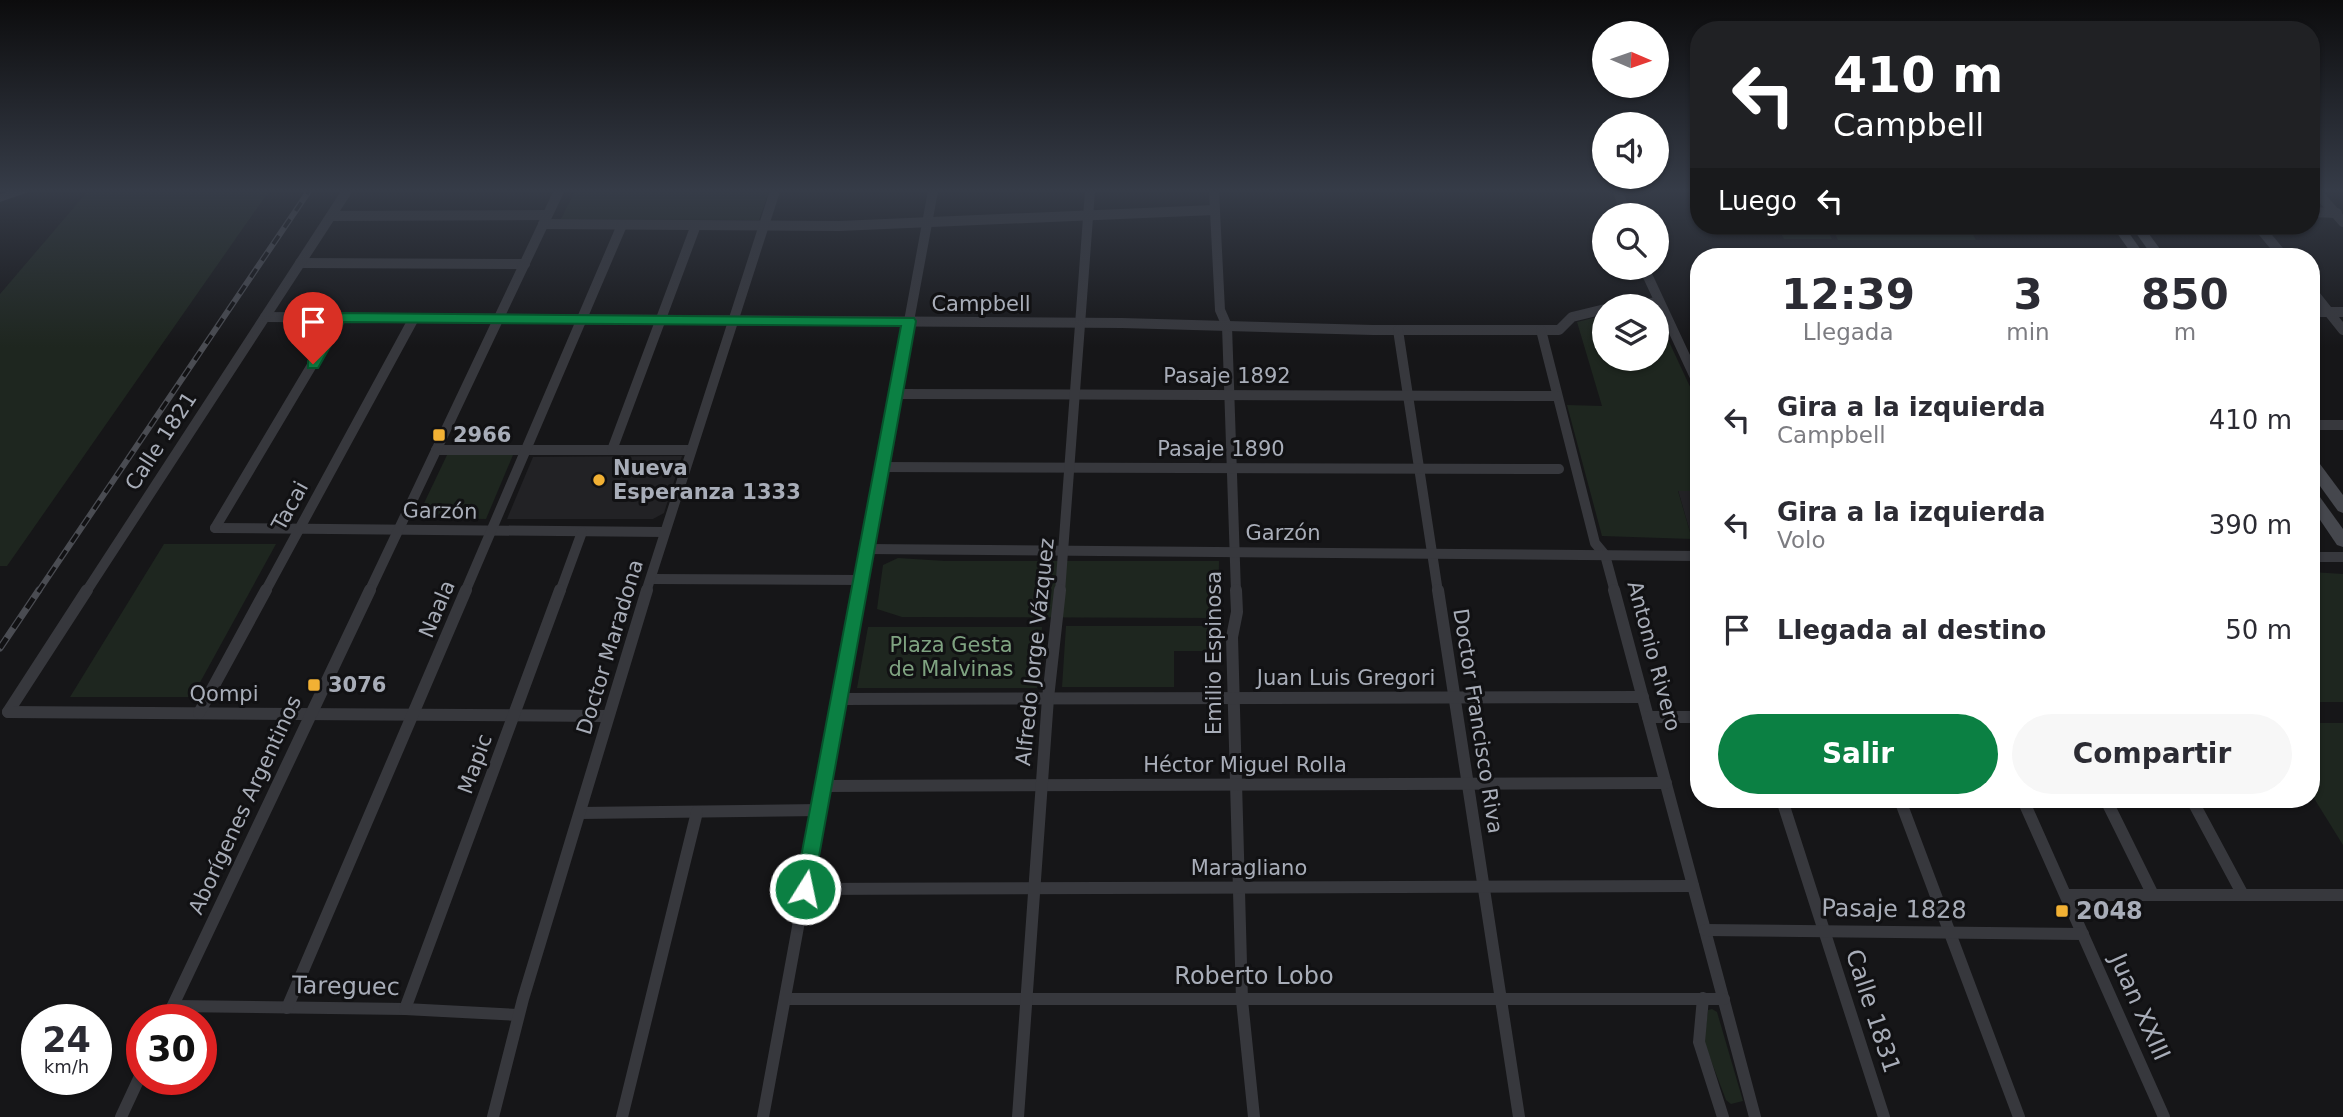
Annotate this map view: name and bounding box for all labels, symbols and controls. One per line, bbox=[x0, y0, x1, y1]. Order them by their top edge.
north arrow bbox=[1592, 21, 1670, 98]
map controls bbox=[1592, 21, 1669, 371]
text: 410 m bbox=[1833, 47, 2003, 104]
icon: left bbox=[1718, 49, 1809, 140]
text: Campbell bbox=[1833, 106, 1984, 144]
button: sound bbox=[1592, 112, 1669, 189]
icon: left bbox=[1811, 182, 1849, 220]
text: Luego bbox=[1718, 186, 1797, 216]
button: search bbox=[1592, 203, 1669, 280]
text: 12:39 bbox=[1781, 270, 1915, 319]
text: 3 bbox=[2013, 270, 2043, 319]
text: 850 bbox=[2141, 270, 2229, 319]
pin bbox=[283, 292, 343, 364]
street label: Campbell bbox=[931, 292, 1031, 316]
button: layers bbox=[1592, 294, 1669, 371]
icon: arrive bbox=[294, 303, 332, 341]
text: Llegada bbox=[1803, 319, 1894, 345]
text: min bbox=[2006, 319, 2050, 345]
text: m bbox=[2174, 319, 2196, 345]
street label: Pasaje 1892 bbox=[1163, 364, 1291, 388]
street label: Calle 1821 bbox=[120, 387, 202, 495]
text: Gira a la izquierda bbox=[1777, 392, 2045, 422]
icon: left bbox=[1718, 401, 1756, 439]
text: 410 m bbox=[2209, 405, 2292, 435]
text: Campbell bbox=[1777, 422, 1886, 448]
place label: 2966 bbox=[453, 423, 511, 447]
marker: 2966 bbox=[431, 427, 447, 443]
street label: Pasaje 1890 bbox=[1157, 437, 1285, 461]
place label: Nueva Esperanza 1333 bbox=[613, 456, 801, 504]
marker: Nueva Esperanza 1333 bbox=[591, 472, 607, 488]
street label: Tacai bbox=[266, 477, 313, 536]
text: Gira a la izquierda bbox=[1777, 497, 2045, 527]
street label: Garzón bbox=[402, 498, 478, 524]
icon: left bbox=[1718, 506, 1756, 544]
text: 390 m bbox=[2209, 510, 2292, 540]
street label: Garzón bbox=[1246, 521, 1320, 545]
text: Volo bbox=[1777, 527, 1825, 553]
street label: Alfredo Jorge Vázquez bbox=[1011, 537, 1059, 767]
street label: Doctor Maradona bbox=[572, 557, 648, 737]
street label: Emilio Espinosa bbox=[1202, 571, 1226, 735]
street label: Naala bbox=[414, 577, 460, 641]
street label: Antonio Rivero bbox=[1622, 578, 1686, 734]
street label: Doctor Francisco Riva bbox=[1448, 607, 1508, 835]
icon: arrive bbox=[1718, 611, 1756, 649]
text: Llegada al destino bbox=[1777, 615, 2046, 645]
text: 50 m bbox=[2225, 615, 2292, 645]
park label: Plaza Gesta de Malvinas bbox=[888, 633, 1014, 681]
street label: Juan Luis Gregori bbox=[1255, 666, 1435, 690]
place label: 3076 bbox=[328, 673, 386, 697]
marker: 3076 bbox=[306, 677, 322, 693]
street label: Qompi bbox=[190, 682, 259, 706]
street label: Aborígenes Argentinos bbox=[184, 692, 306, 918]
button: Salir bbox=[1718, 714, 1998, 794]
button: Compartir bbox=[2012, 714, 2292, 794]
street label: Mapic bbox=[453, 731, 497, 797]
street label: Héctor Miguel Rolla bbox=[1143, 753, 1347, 777]
position arrow bbox=[768, 852, 842, 926]
street label: Maragliano bbox=[1191, 856, 1307, 880]
street label: Pasaje 1828 bbox=[1821, 894, 1967, 924]
place label: 2048 bbox=[2076, 897, 2143, 925]
marker: 2048 bbox=[2054, 903, 2070, 919]
street label: Calle 1831 bbox=[1840, 946, 1906, 1076]
street label: Juan XXIII bbox=[2103, 947, 2176, 1065]
street label: Roberto Lobo bbox=[1174, 962, 1334, 990]
street label: Tareguec bbox=[291, 971, 400, 1001]
speed limit sign: 30 bbox=[126, 1004, 217, 1095]
text: 24 bbox=[42, 1020, 91, 1060]
text: km/h bbox=[44, 1056, 89, 1077]

